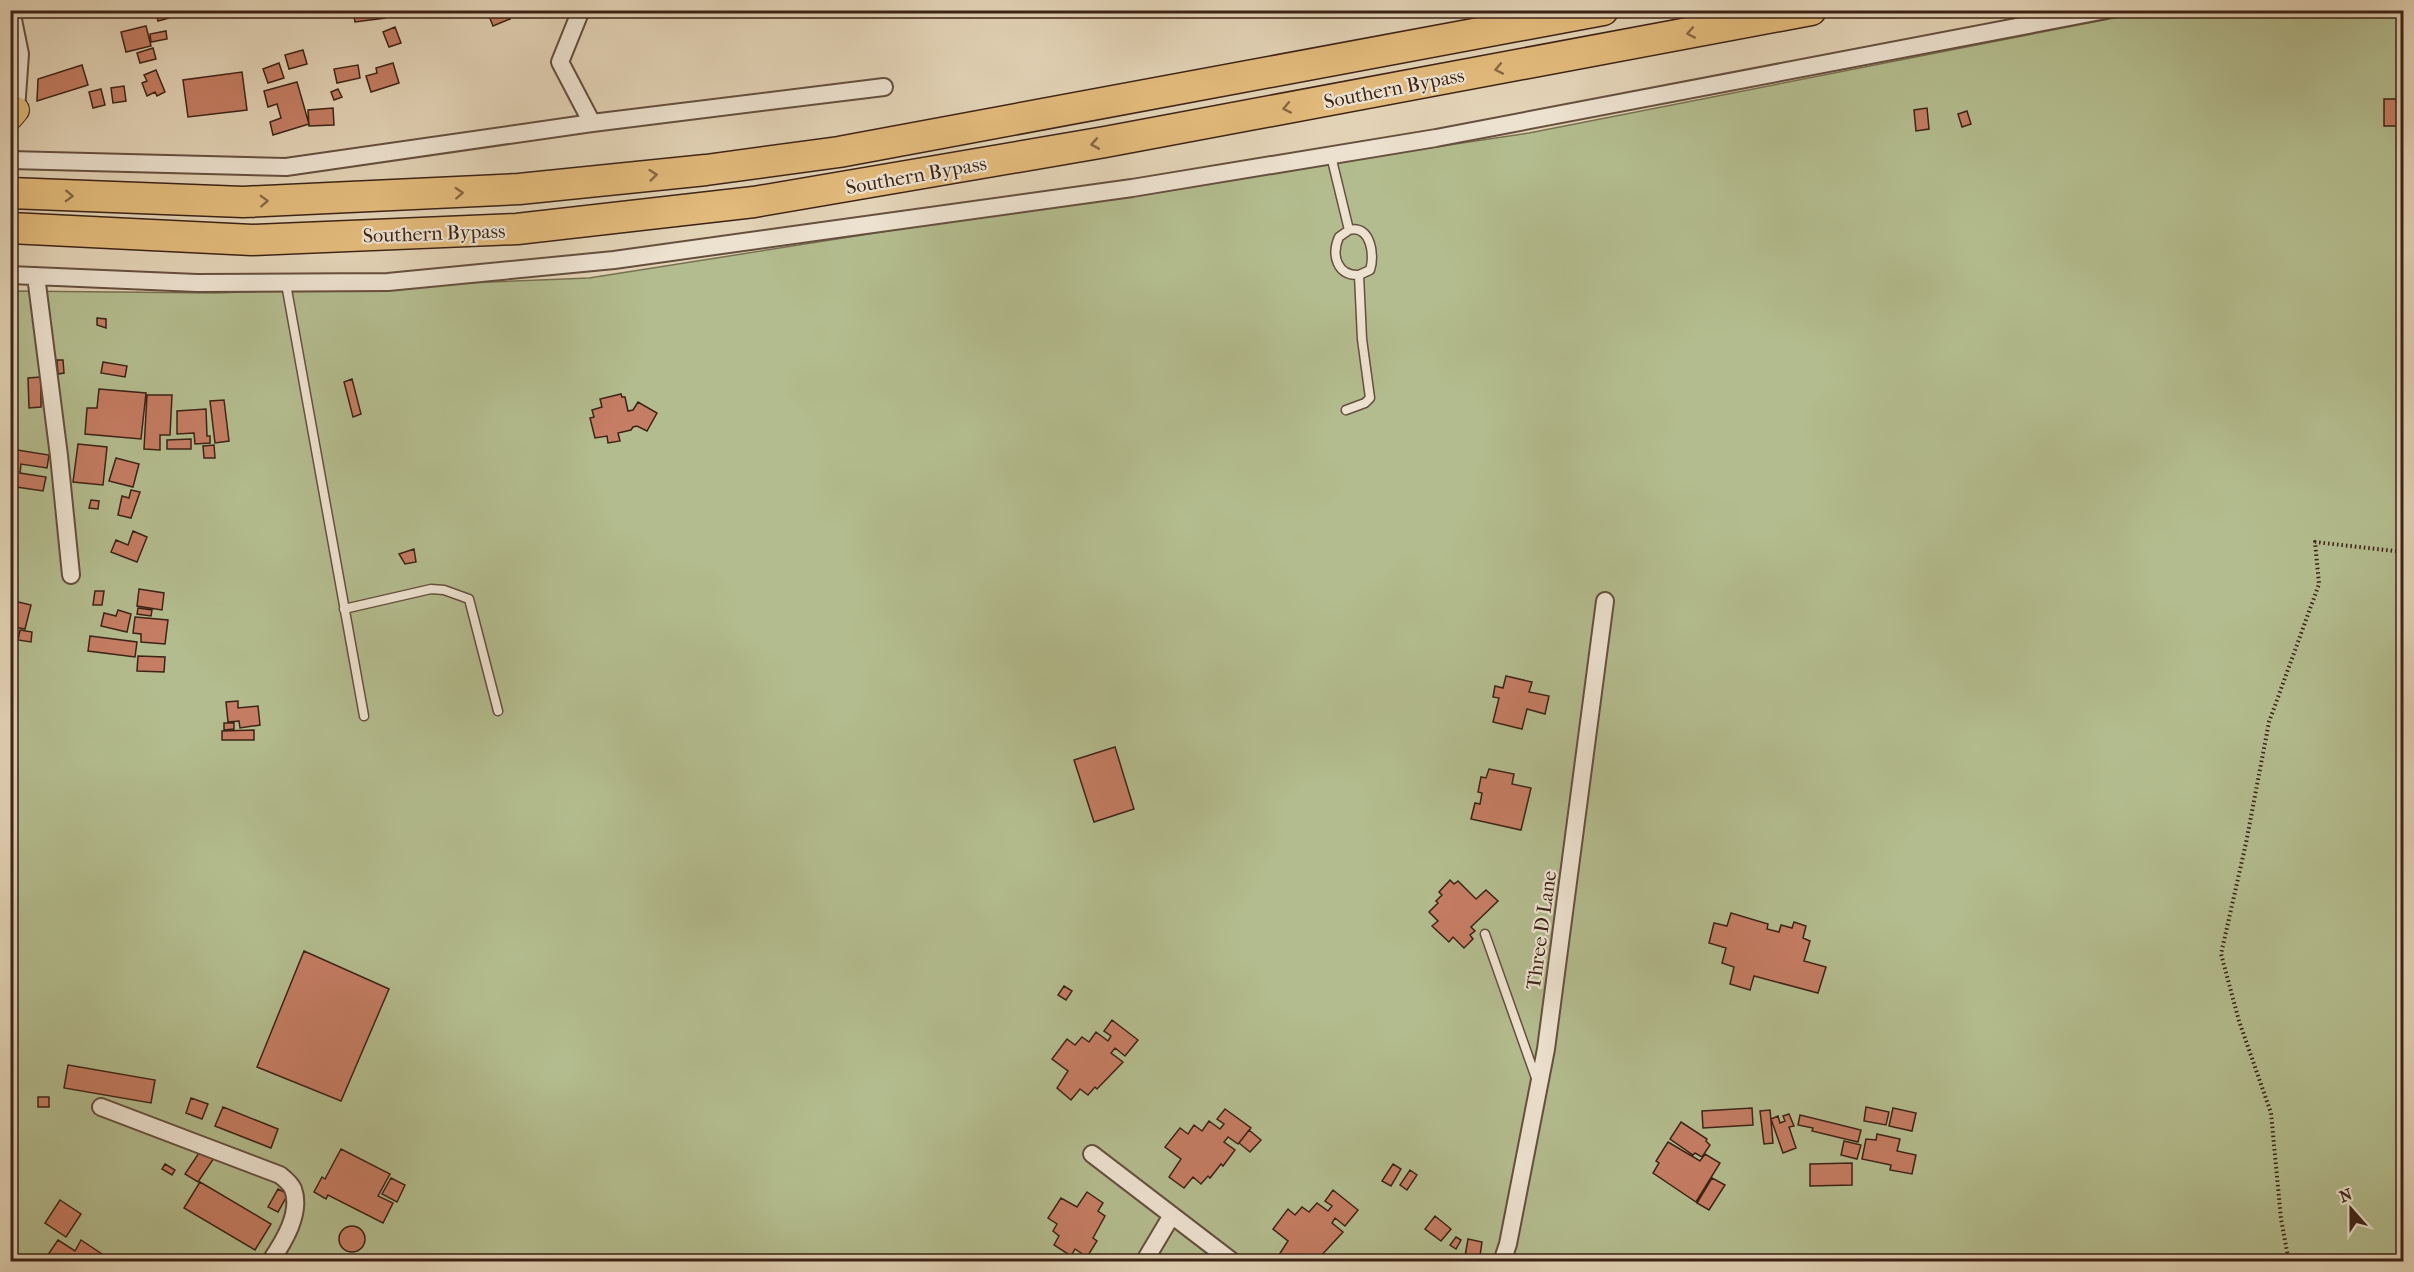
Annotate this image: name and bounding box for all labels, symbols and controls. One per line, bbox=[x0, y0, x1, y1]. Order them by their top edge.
one-way arrow bbox=[1686, 26, 1696, 39]
one-way arrow bbox=[1495, 62, 1505, 75]
street label: Southern Bypass bbox=[1322, 64, 1466, 113]
one-way arrow bbox=[1282, 101, 1292, 114]
one-way arrow bbox=[1091, 137, 1101, 150]
street label: Southern Bypass bbox=[844, 152, 988, 199]
one-way arrow bbox=[648, 169, 657, 182]
one-way arrow bbox=[454, 186, 463, 199]
one-way arrow bbox=[64, 190, 73, 203]
one-way arrow bbox=[259, 195, 268, 208]
street label: Southern Bypass bbox=[362, 220, 506, 247]
street label: Three D Lane bbox=[1522, 869, 1561, 991]
north arrow bbox=[2321, 1179, 2381, 1239]
text: N bbox=[2337, 1184, 2356, 1207]

